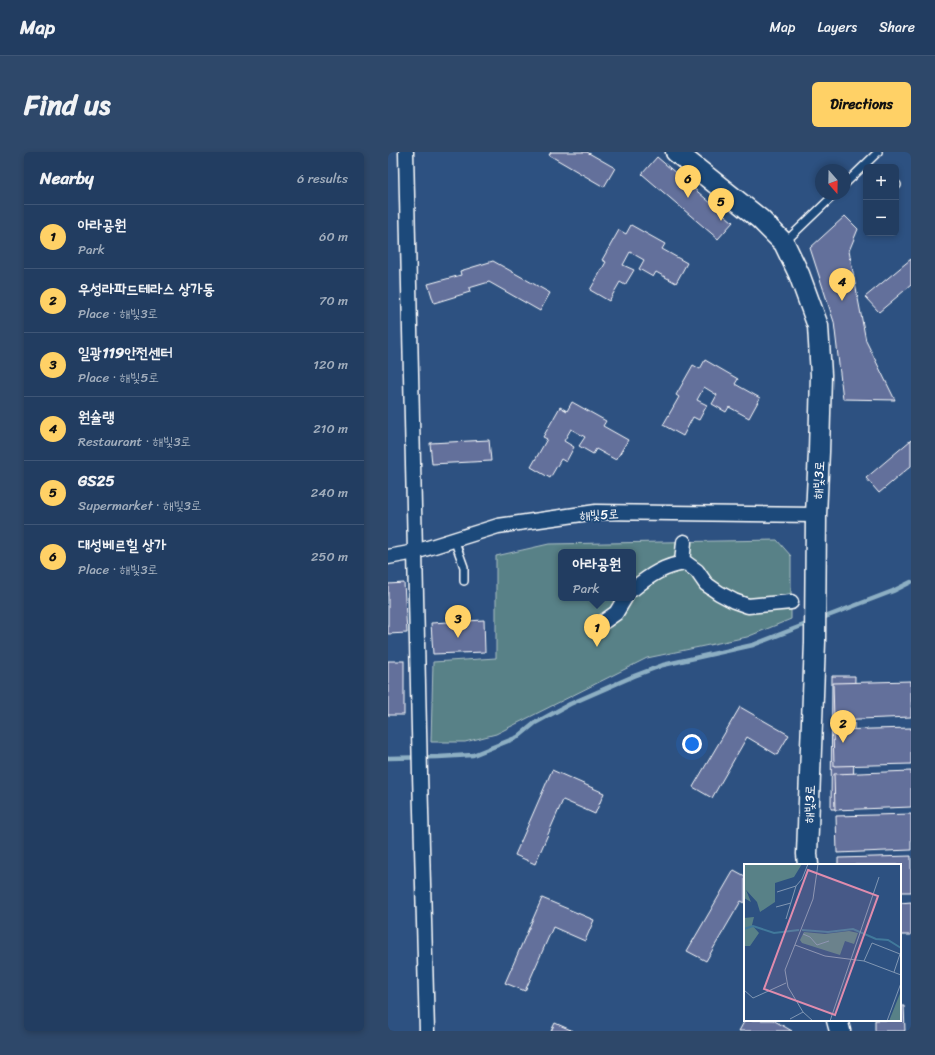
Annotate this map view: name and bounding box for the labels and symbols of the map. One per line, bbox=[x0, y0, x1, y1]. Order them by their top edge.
north arrow bbox=[815, 164, 851, 200]
pin: 6 bbox=[675, 165, 701, 198]
pin: 5 bbox=[708, 188, 734, 221]
pin: 4 bbox=[829, 268, 855, 301]
street label: 해빛3로 bbox=[806, 460, 831, 500]
street label: 해빛5로 bbox=[579, 502, 619, 527]
pin: 3 bbox=[445, 605, 471, 638]
pin: 1 bbox=[584, 614, 610, 647]
pin: 2 bbox=[830, 710, 856, 743]
your location bbox=[682, 734, 702, 754]
street label: 해빛3로 bbox=[797, 784, 822, 824]
inset map bbox=[744, 864, 901, 1021]

